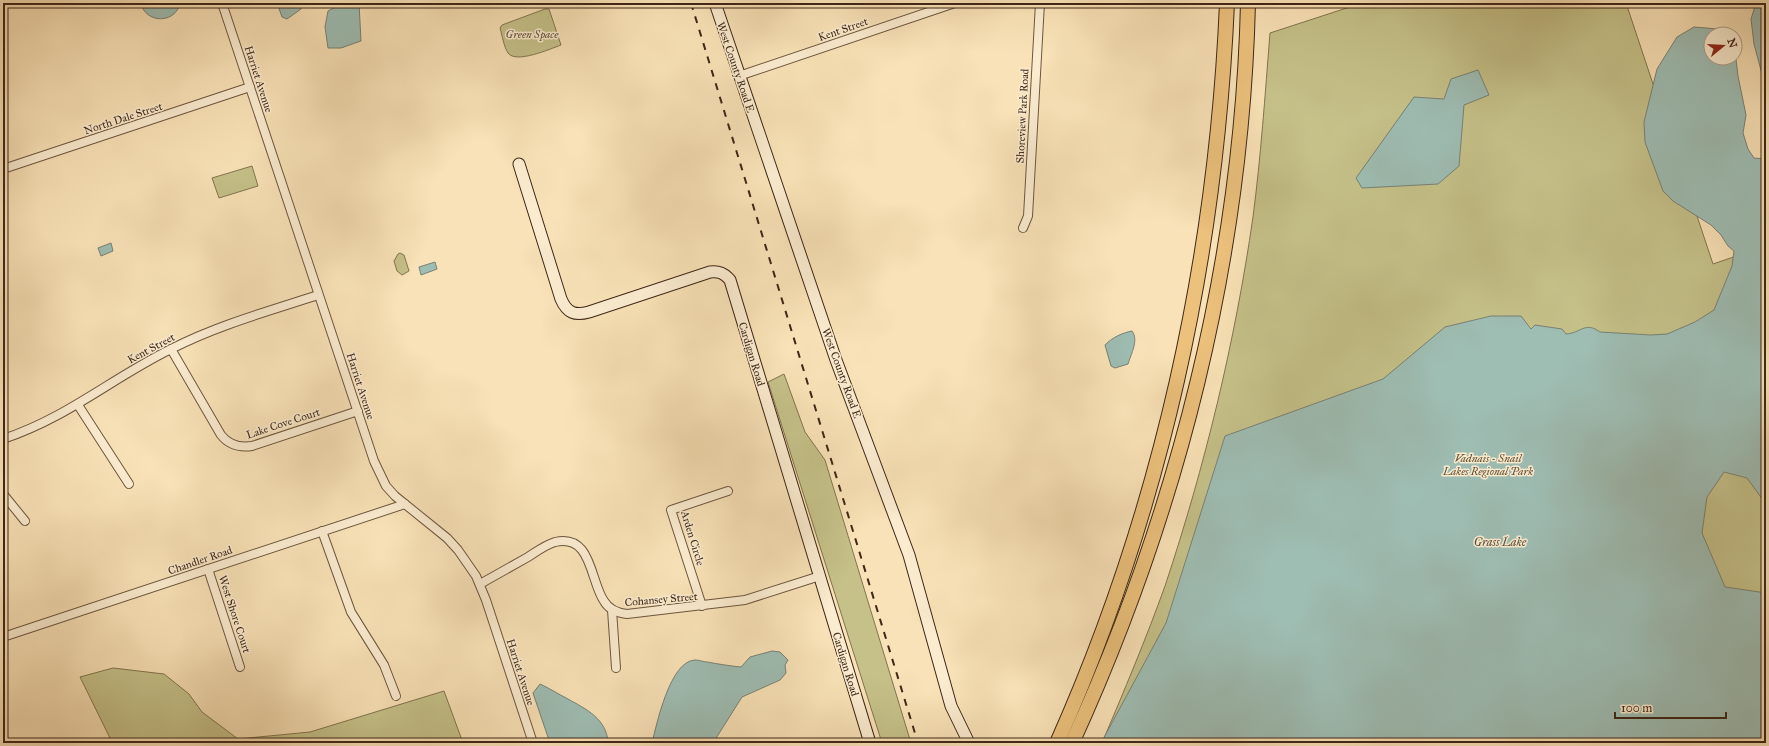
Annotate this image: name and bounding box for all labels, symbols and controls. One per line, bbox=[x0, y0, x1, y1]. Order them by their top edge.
street label: Kent Street bbox=[817, 15, 870, 44]
street label: West County Road E bbox=[714, 20, 757, 114]
north arrow bbox=[1703, 26, 1743, 66]
park label: Green Space bbox=[506, 28, 559, 42]
text: N bbox=[1724, 37, 1740, 50]
street label: Harriet Avenue bbox=[242, 44, 276, 114]
street label: Shoreview Park Road bbox=[1014, 68, 1031, 164]
street label: North Dale Street bbox=[82, 100, 164, 137]
street label: Cardigan Road bbox=[736, 321, 768, 388]
street label: West County Road E bbox=[819, 326, 864, 420]
street label: Kent Street bbox=[125, 331, 177, 366]
street label: Harriet Avenue bbox=[344, 351, 378, 421]
street label: Lake Cove Court bbox=[245, 405, 322, 442]
park label: Vadnais - Snail Lakes Regional Park bbox=[1442, 452, 1533, 478]
street label: Arden Circle bbox=[678, 508, 707, 568]
water label: Grass Lake bbox=[1474, 535, 1527, 549]
street label: Chandler Road bbox=[166, 543, 234, 578]
street label: West Shore Court bbox=[216, 574, 253, 655]
street label: Cohansey Street bbox=[624, 590, 698, 609]
street label: Cardigan Road bbox=[830, 631, 862, 698]
street label: Harriet Avenue bbox=[504, 637, 538, 707]
scale bar bbox=[1615, 694, 1726, 720]
text: 100 m bbox=[1621, 701, 1652, 715]

